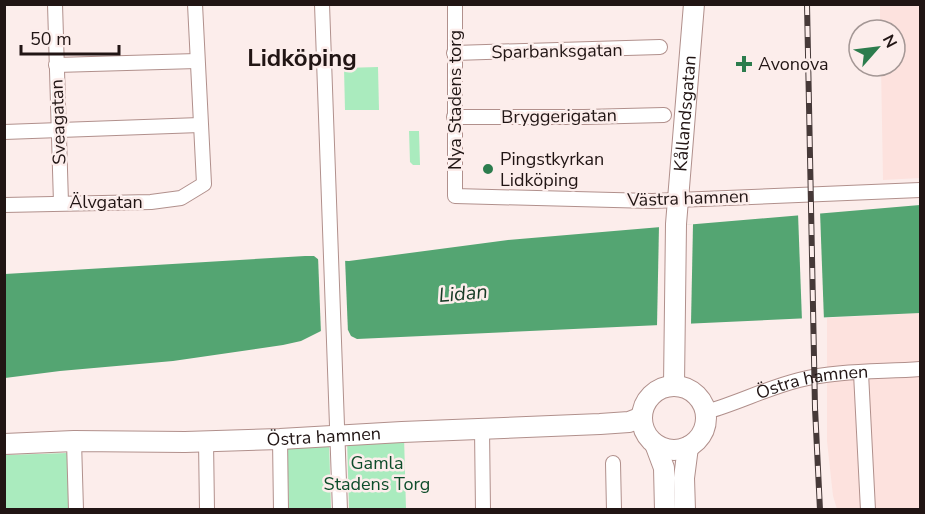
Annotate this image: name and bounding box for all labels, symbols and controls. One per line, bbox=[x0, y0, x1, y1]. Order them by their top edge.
scale bar bbox=[21, 18, 118, 56]
north arrow bbox=[847, 18, 907, 78]
text: 50 m bbox=[30, 27, 72, 51]
street label: Nya Stadens torg bbox=[443, 30, 467, 170]
text: N bbox=[877, 31, 902, 52]
street label: Sparbanksgatan bbox=[491, 38, 623, 64]
district label: Lidköping bbox=[247, 42, 357, 74]
place label: Avonova bbox=[758, 52, 829, 76]
street label: Kållandsgatan bbox=[668, 54, 702, 172]
marker: Avonova bbox=[735, 55, 753, 73]
street label: Sveagatan bbox=[45, 79, 71, 165]
street label: Bryggerigatan bbox=[501, 103, 617, 129]
place label: Pingstkyrkan Lidköping bbox=[500, 147, 604, 192]
marker: Pingstkyrkan Lidköping bbox=[481, 162, 495, 176]
street label: Västra hamnen bbox=[626, 184, 749, 212]
street label: Älvgatan bbox=[69, 190, 143, 214]
water label: Lidan bbox=[437, 278, 489, 309]
street label: Östra hamnen bbox=[752, 359, 869, 405]
street label: Östra hamnen bbox=[266, 421, 382, 451]
park label: Gamla Stadens Torg bbox=[324, 451, 430, 496]

